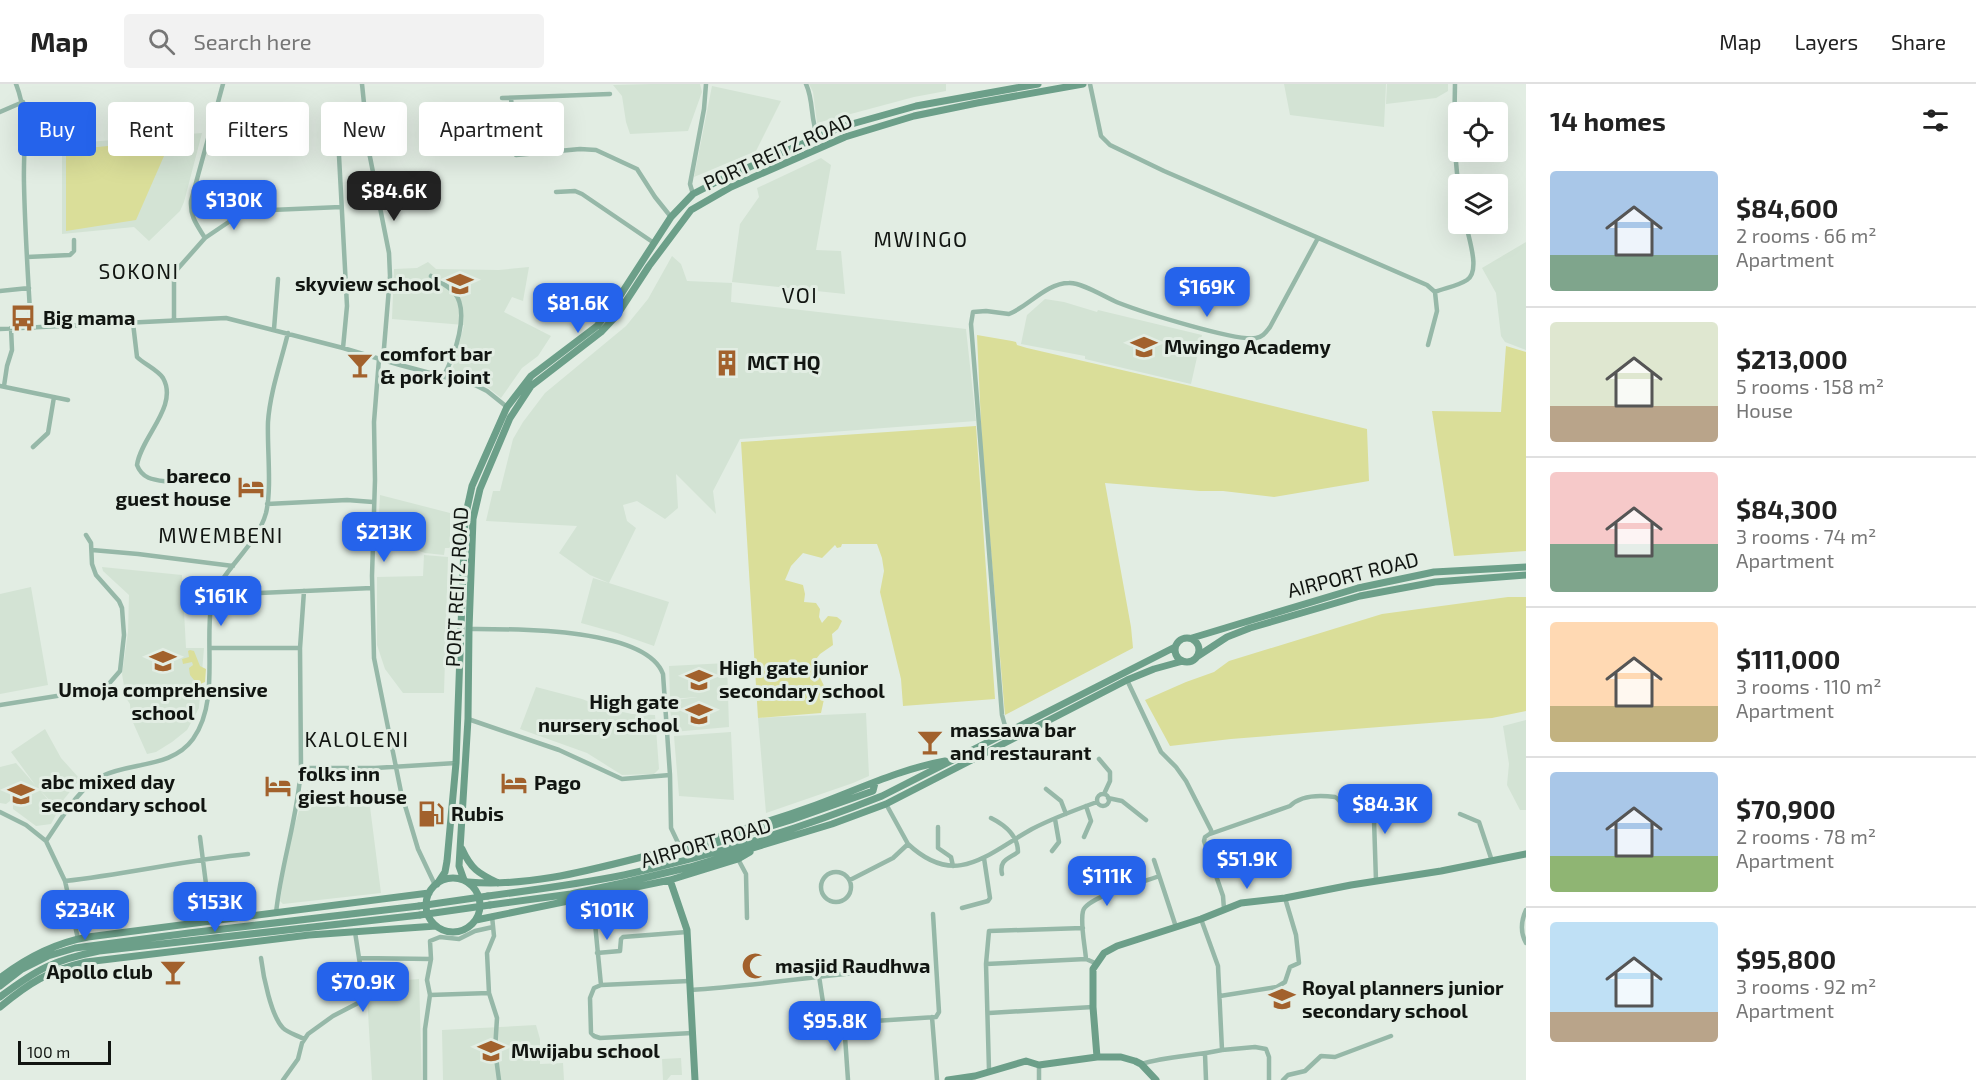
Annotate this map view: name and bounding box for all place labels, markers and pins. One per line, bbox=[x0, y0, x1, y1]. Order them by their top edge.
pin: $84.6K bbox=[345, 171, 443, 222]
pin: $130K bbox=[192, 180, 276, 231]
pin: $169K bbox=[1165, 267, 1249, 318]
school or university icon: skyview school bbox=[445, 269, 475, 299]
place label: skyview school bbox=[295, 271, 440, 296]
pin: $81.6K bbox=[529, 283, 627, 334]
bus stop icon: Big mama bbox=[8, 303, 38, 333]
place label: Big mama bbox=[43, 305, 135, 329]
school or university icon: Mwingo Academy bbox=[1129, 332, 1159, 362]
place label: Mwingo Academy bbox=[1164, 334, 1331, 359]
place label: comfort bar & pork joint bbox=[380, 341, 493, 388]
building icon: MCT HQ bbox=[712, 348, 742, 378]
bar icon: comfort bar & pork joint bbox=[345, 350, 375, 380]
place label: MCT HQ bbox=[747, 350, 821, 375]
place label: bareco guest house bbox=[116, 463, 231, 510]
hotel icon: bareco guest house bbox=[236, 472, 266, 502]
pin: $213K bbox=[342, 512, 426, 563]
pin: $161K bbox=[179, 576, 263, 627]
school or university icon: Umoja comprehensive school bbox=[148, 646, 178, 676]
place label: High gate junior secondary school bbox=[719, 655, 885, 703]
school or university icon: High gate junior secondary school bbox=[684, 665, 714, 695]
place label: Umoja comprehensive school bbox=[58, 677, 268, 724]
place label: High gate nursery school bbox=[538, 689, 679, 737]
school or university icon: High gate nursery school bbox=[684, 699, 714, 729]
place label: massawa bar and restaurant bbox=[950, 717, 1092, 764]
bar icon: massawa bar and restaurant bbox=[915, 727, 945, 757]
place label: folks inn giest house bbox=[298, 761, 407, 808]
hotel icon: Pago bbox=[499, 768, 529, 798]
place label: abc mixed day secondary school bbox=[41, 769, 207, 817]
place label: Pago bbox=[534, 770, 581, 794]
hotel icon: folks inn giest house bbox=[263, 771, 293, 801]
school or university icon: abc mixed day secondary school bbox=[6, 779, 36, 809]
pin: $84.3K bbox=[1336, 784, 1434, 835]
fuel station icon: Rubis bbox=[416, 799, 446, 829]
place label: Rubis bbox=[451, 801, 504, 825]
pin: $51.9K bbox=[1198, 839, 1296, 890]
pin: $111K bbox=[1065, 856, 1149, 907]
pin: $153K bbox=[173, 882, 257, 933]
pin: $234K bbox=[43, 890, 127, 941]
pin: $101K bbox=[565, 890, 649, 941]
mosque icon: masjid Raudhwa bbox=[740, 951, 770, 981]
place label: masjid Raudhwa bbox=[775, 953, 930, 977]
bar icon: Apollo club bbox=[158, 957, 188, 987]
place label: Apollo club bbox=[46, 959, 153, 983]
pin: $70.9K bbox=[314, 962, 412, 1013]
place label: Royal planners junior secondary school bbox=[1302, 975, 1504, 1023]
school or university icon: Royal planners junior secondary school bbox=[1267, 984, 1297, 1014]
pin: $95.8K bbox=[786, 1001, 884, 1052]
school or university icon: Mwijabu school bbox=[476, 1036, 506, 1066]
place label: Mwijabu school bbox=[511, 1038, 660, 1062]

